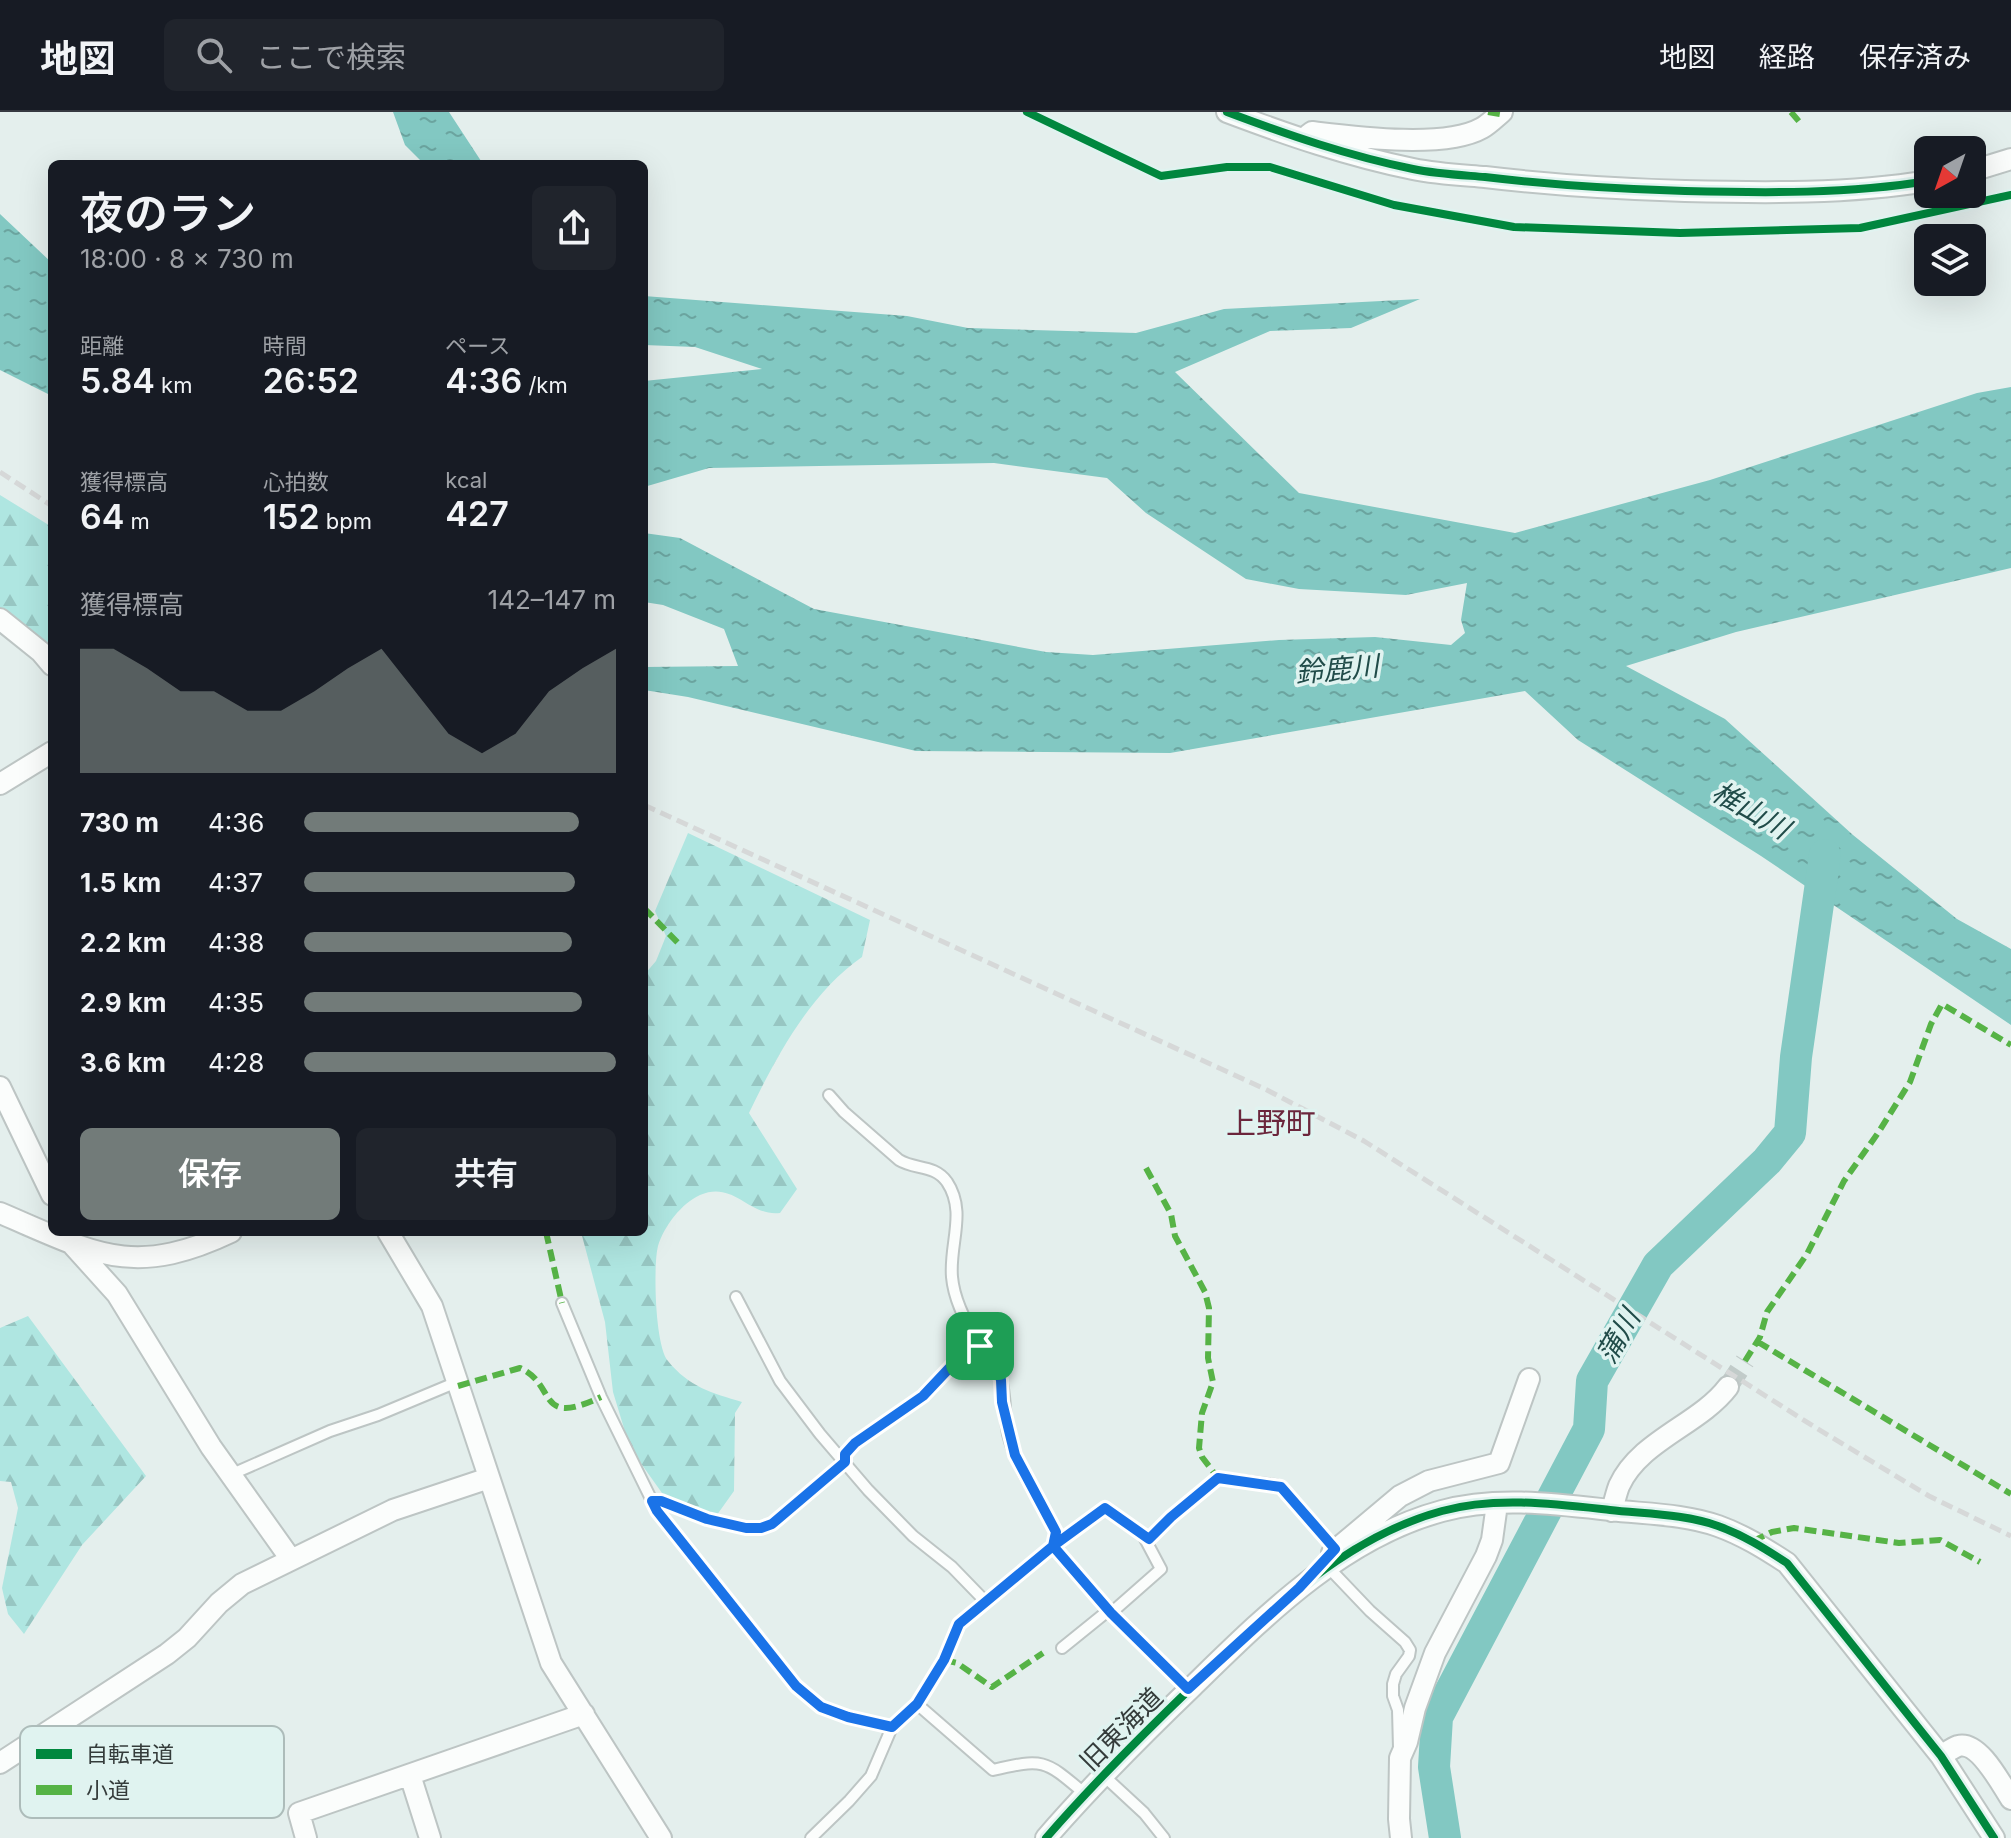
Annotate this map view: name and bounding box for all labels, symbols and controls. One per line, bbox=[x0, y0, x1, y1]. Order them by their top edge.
search box bbox=[164, 19, 724, 91]
icon: search bbox=[192, 33, 236, 77]
text: 地図 bbox=[40, 35, 116, 81]
text: ここで検索 bbox=[256, 39, 406, 75]
text: 地図 bbox=[1659, 40, 1715, 74]
text: 経路 bbox=[1759, 40, 1815, 74]
text: 保存済み bbox=[1859, 40, 1971, 74]
north arrow bbox=[1914, 136, 1986, 208]
map controls bbox=[1914, 136, 1986, 296]
text: 夜のラン bbox=[80, 186, 256, 240]
button: share bbox=[532, 186, 616, 270]
button: layers bbox=[1914, 224, 1986, 296]
text: 18:00 · 8 × 730 m bbox=[80, 243, 294, 274]
text: 距離 bbox=[80, 333, 124, 359]
text: 時間 bbox=[263, 333, 307, 359]
text: ペース bbox=[445, 333, 510, 359]
text: 5.84 bbox=[80, 360, 155, 401]
text: 26:52 bbox=[263, 360, 359, 401]
text: 4:36 bbox=[445, 360, 522, 401]
text: km bbox=[155, 372, 192, 398]
text: /km bbox=[522, 372, 568, 398]
text: kcal bbox=[445, 467, 487, 493]
text: 獲得標高 bbox=[80, 469, 168, 495]
text: 心拍数 bbox=[263, 469, 329, 495]
text: 427 bbox=[445, 493, 509, 534]
text: 64 bbox=[80, 496, 124, 537]
text: 152 bbox=[263, 496, 320, 537]
text: m bbox=[124, 508, 150, 534]
text: bpm bbox=[320, 508, 372, 534]
text: 142–147 m bbox=[488, 584, 616, 615]
text: 獲得標高 bbox=[80, 589, 184, 620]
water label: 鈴鹿川 bbox=[1294, 648, 1383, 690]
water label: 椎山川 bbox=[1706, 774, 1798, 847]
text: 730 m bbox=[80, 807, 159, 838]
text: 4:36 bbox=[208, 807, 264, 838]
text: 1.5 km bbox=[80, 867, 161, 898]
text: 4:37 bbox=[208, 867, 263, 898]
text: 2.2 km bbox=[80, 927, 166, 958]
text: 4:38 bbox=[208, 927, 264, 958]
text: 2.9 km bbox=[80, 987, 167, 1018]
text: 4:35 bbox=[208, 987, 264, 1018]
text: 3.6 km bbox=[80, 1047, 166, 1078]
text: 4:28 bbox=[208, 1047, 264, 1078]
district label: 上野町 bbox=[1226, 1105, 1316, 1141]
button: 保存 bbox=[80, 1128, 340, 1220]
button: 共有 bbox=[356, 1128, 616, 1220]
water label: 蒲川 bbox=[1589, 1301, 1648, 1369]
pin bbox=[946, 1312, 1014, 1380]
icon: arrive bbox=[958, 1324, 1002, 1368]
street label: 旧東海道 bbox=[1073, 1681, 1169, 1777]
legend bbox=[20, 1726, 284, 1818]
text: 自転車道 bbox=[86, 1741, 174, 1767]
text: 小道 bbox=[86, 1777, 130, 1803]

